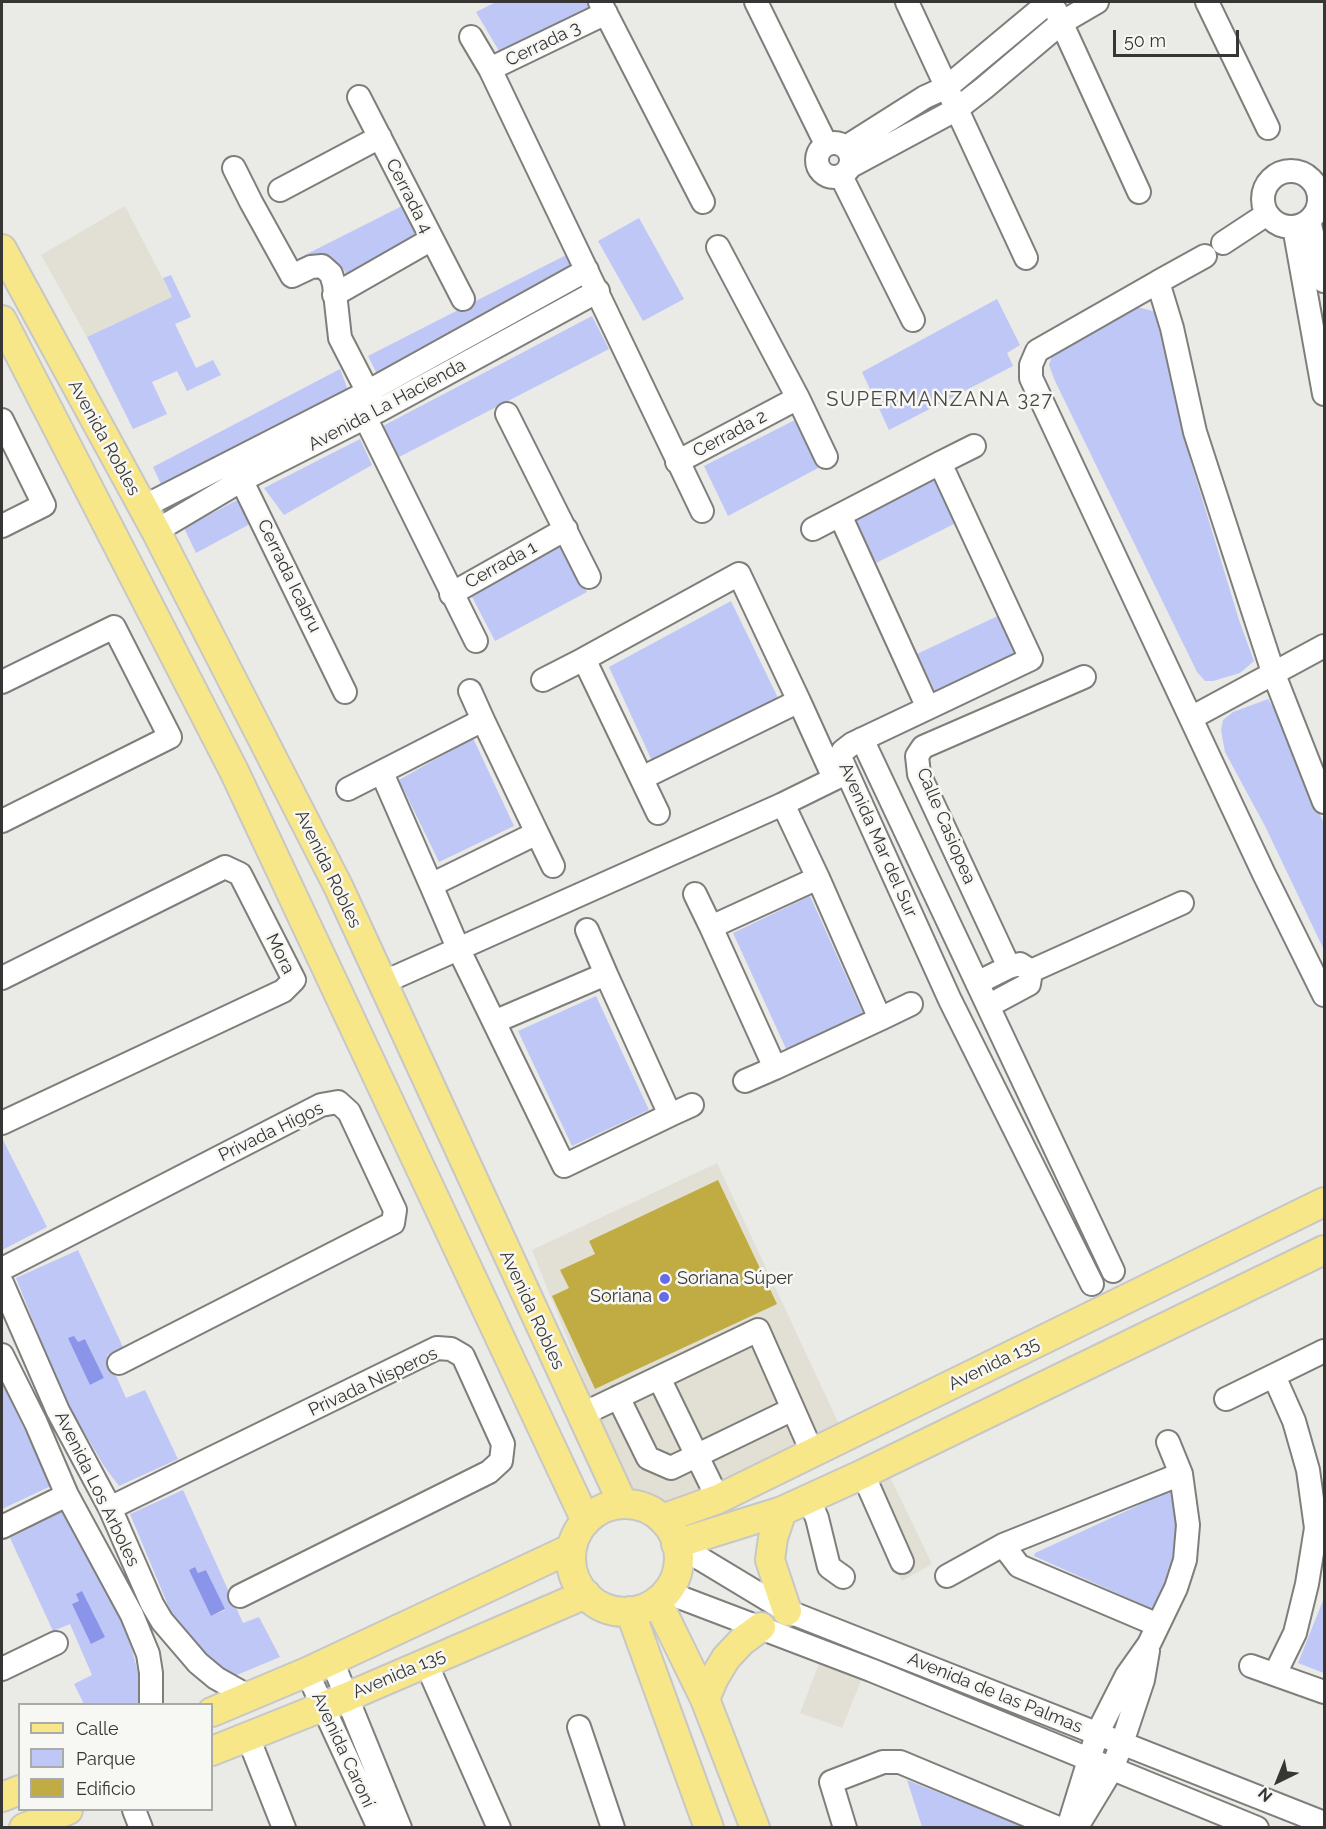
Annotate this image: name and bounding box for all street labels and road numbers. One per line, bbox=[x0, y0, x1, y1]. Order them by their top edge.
street label: Cerrada 3 bbox=[502, 17, 584, 71]
street label: Cerrada 4 bbox=[381, 155, 437, 237]
street label: Avenida La Hacienda bbox=[305, 354, 469, 456]
street label: Avenida Robles bbox=[63, 376, 145, 500]
street label: Cerrada 2 bbox=[689, 406, 771, 462]
street label: Cerrada Icabru bbox=[252, 516, 326, 636]
street label: Cerrada 1 bbox=[461, 536, 541, 594]
street label: Avenida Mar del Sur bbox=[834, 759, 922, 921]
street label: Calle Casiopea bbox=[912, 765, 980, 887]
street label: Avenida Robles bbox=[290, 806, 366, 932]
street label: Mora bbox=[261, 930, 299, 978]
street label: Privada Higos bbox=[215, 1097, 327, 1167]
street label: Avenida Robles bbox=[495, 1247, 569, 1373]
street label: Avenida 135 bbox=[945, 1333, 1043, 1395]
street label: Privada Nisperos bbox=[305, 1343, 441, 1421]
street label: Avenida Los Arboles bbox=[50, 1408, 144, 1570]
street label: Avenida 135 bbox=[349, 1645, 449, 1703]
street label: Avenida de las Palmas bbox=[904, 1648, 1086, 1738]
street label: Avenida Caroní bbox=[307, 1689, 379, 1811]

